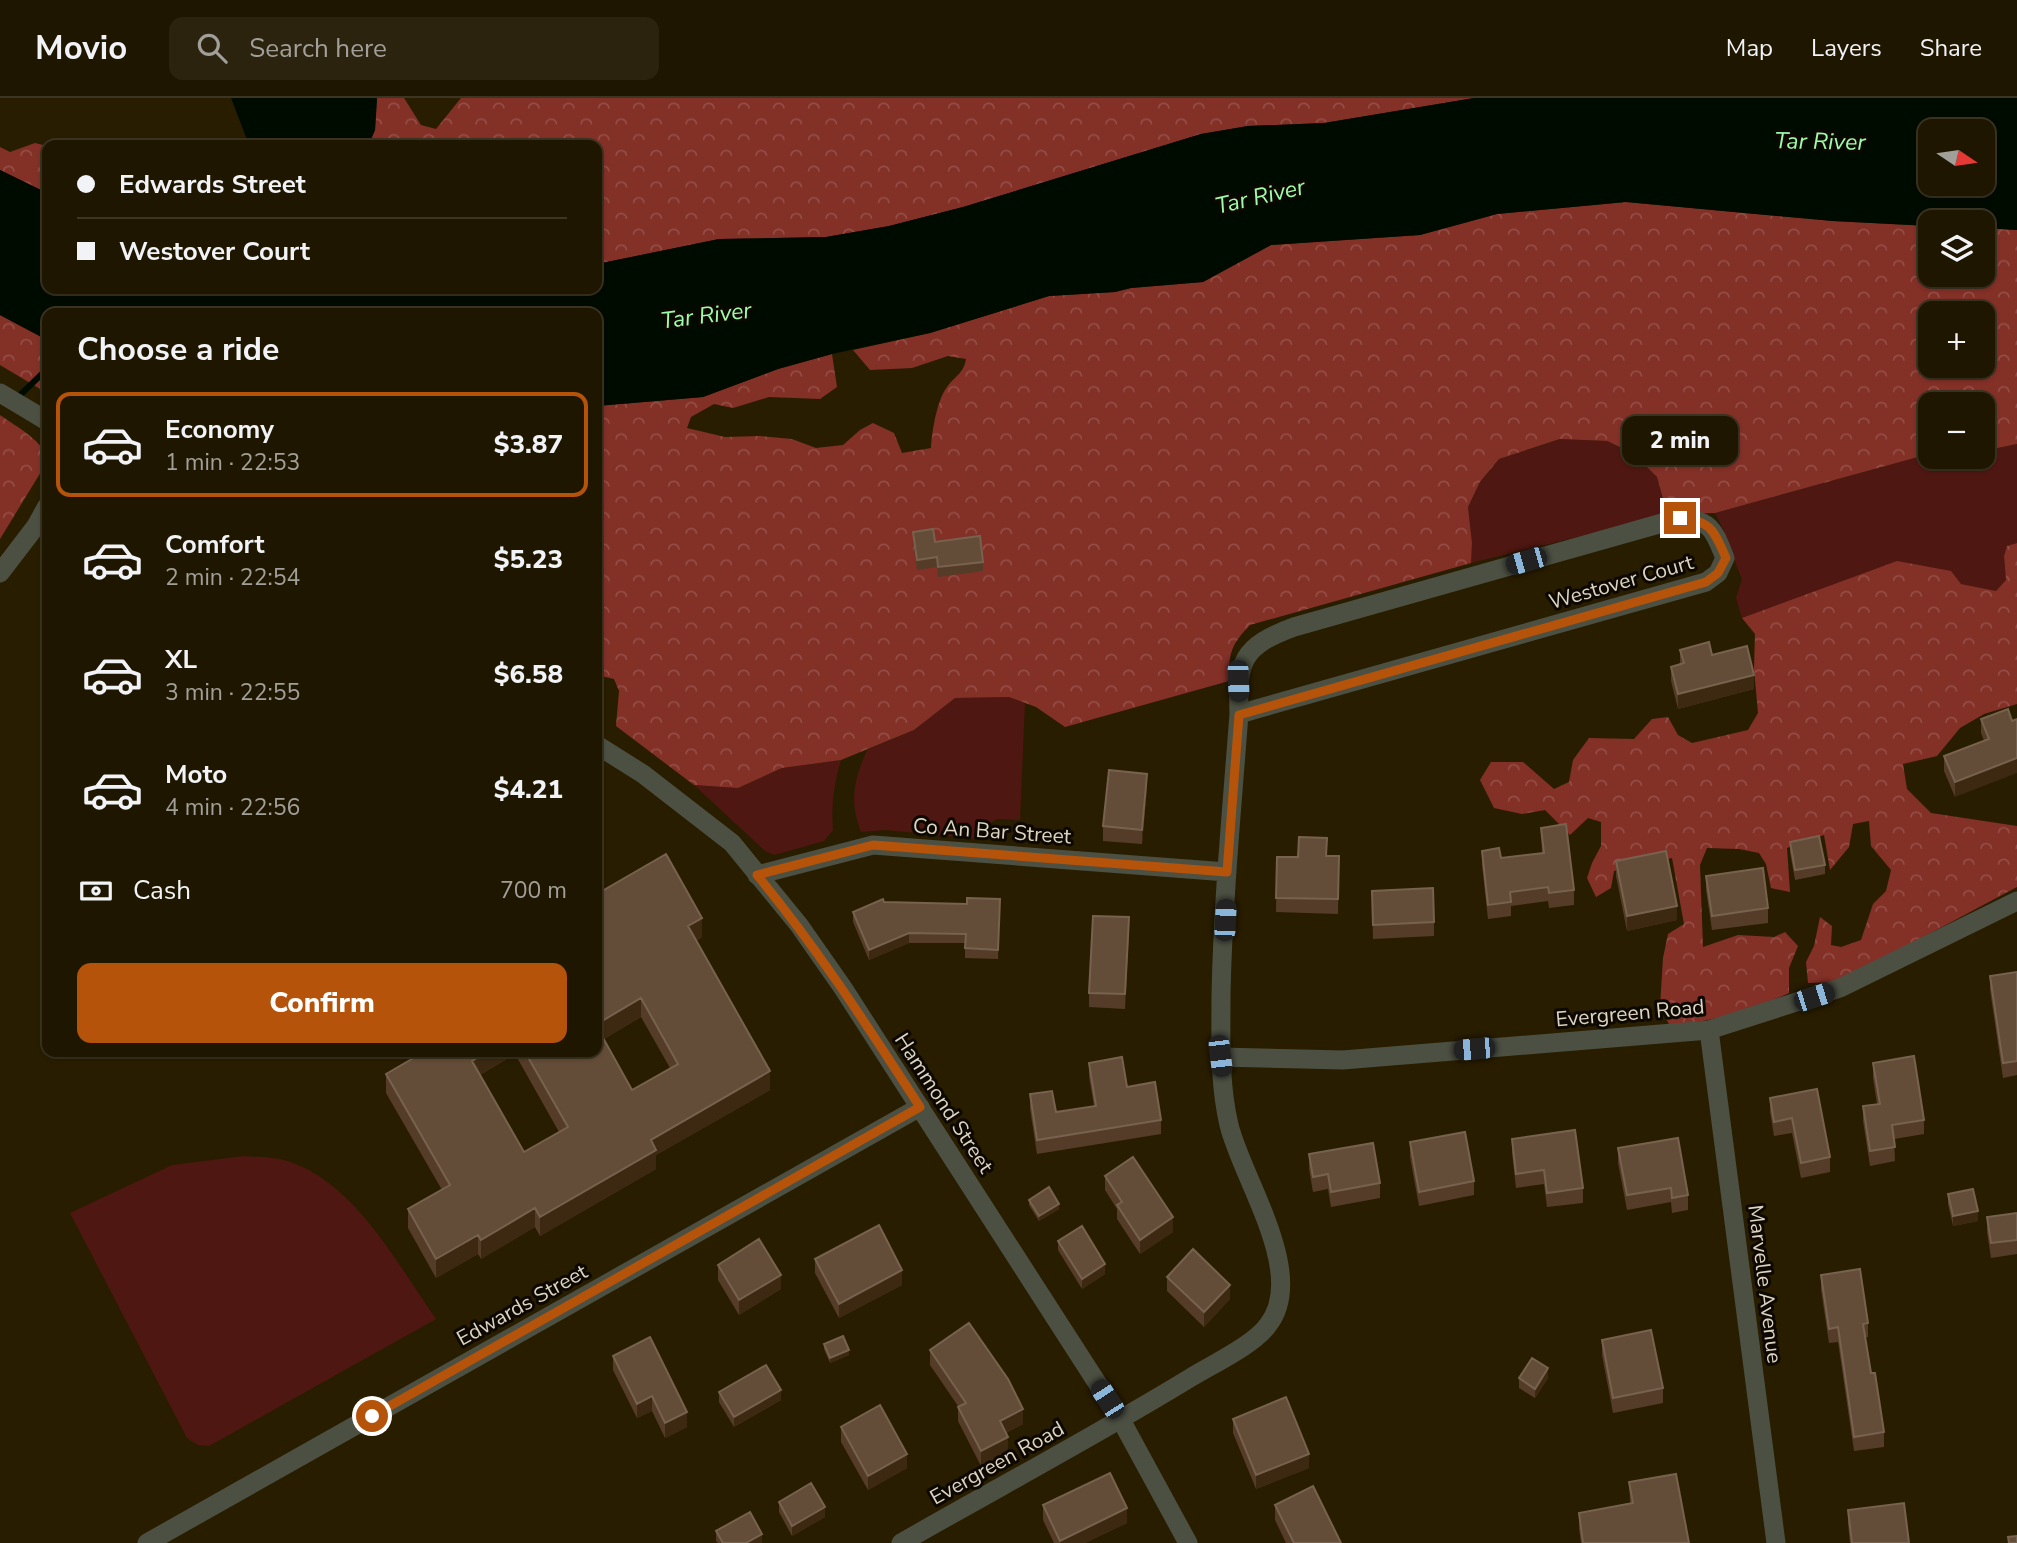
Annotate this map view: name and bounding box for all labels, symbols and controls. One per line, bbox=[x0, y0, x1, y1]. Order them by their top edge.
search box bbox=[169, 17, 659, 80]
text: Movio bbox=[35, 26, 127, 71]
icon: search bbox=[193, 29, 231, 67]
text: Search here bbox=[249, 31, 387, 66]
text: Map bbox=[1726, 32, 1773, 64]
text: Layers bbox=[1811, 32, 1882, 64]
text: Share bbox=[1920, 32, 1982, 64]
north arrow bbox=[1918, 119, 1995, 196]
map controls bbox=[1918, 119, 1995, 469]
water label: Tar River bbox=[1774, 125, 1867, 158]
text: Edwards Street bbox=[119, 167, 306, 202]
water label: Tar River bbox=[1212, 171, 1309, 222]
button: layers bbox=[1918, 210, 1995, 287]
text: Westover Court bbox=[119, 234, 310, 269]
water label: Tar River bbox=[659, 294, 754, 336]
button: + bbox=[1918, 301, 1995, 378]
text: Choose a ride bbox=[77, 328, 279, 371]
button: − bbox=[1918, 392, 1995, 469]
text: Economy bbox=[165, 412, 274, 447]
icon: car bbox=[81, 413, 144, 476]
callout: 2 min bbox=[1622, 416, 1738, 466]
text: 2 min bbox=[1650, 425, 1710, 456]
text: $3.87 bbox=[494, 427, 563, 462]
text: 1 min · 22:53 bbox=[165, 447, 300, 478]
route end bbox=[1664, 502, 1696, 534]
text: Comfort bbox=[165, 527, 265, 562]
icon: car bbox=[81, 528, 144, 591]
text: $5.23 bbox=[494, 542, 563, 577]
car bbox=[1503, 545, 1550, 577]
street label: Westover Court bbox=[1546, 548, 1697, 616]
text: 2 min · 22:54 bbox=[165, 562, 300, 593]
text: XL bbox=[165, 642, 197, 677]
icon: car bbox=[81, 643, 144, 706]
text: $6.58 bbox=[494, 657, 563, 692]
car bbox=[1227, 660, 1250, 702]
text: 3 min · 22:55 bbox=[165, 677, 300, 708]
text: Moto bbox=[165, 757, 227, 792]
icon: car bbox=[81, 758, 144, 821]
text: $4.21 bbox=[494, 772, 563, 807]
text: 4 min · 22:56 bbox=[165, 792, 300, 823]
street label: Co An Bar Street bbox=[912, 812, 1073, 851]
icon: cash bbox=[77, 872, 115, 910]
text: Cash bbox=[133, 873, 191, 908]
text: 700 m bbox=[500, 875, 567, 906]
car bbox=[1214, 898, 1237, 942]
button: Confirm bbox=[77, 963, 567, 1043]
car bbox=[1791, 981, 1838, 1013]
street label: Evergreen Road bbox=[1554, 993, 1706, 1033]
street label: Hammond Street bbox=[888, 1028, 1000, 1179]
car bbox=[1208, 1034, 1233, 1078]
car bbox=[1453, 1037, 1496, 1061]
street label: Marvelle Avenue bbox=[1741, 1203, 1789, 1365]
street label: Edwards Street bbox=[452, 1257, 593, 1352]
car bbox=[1087, 1376, 1128, 1422]
route start bbox=[356, 1400, 388, 1432]
street label: Evergreen Road bbox=[925, 1415, 1069, 1511]

